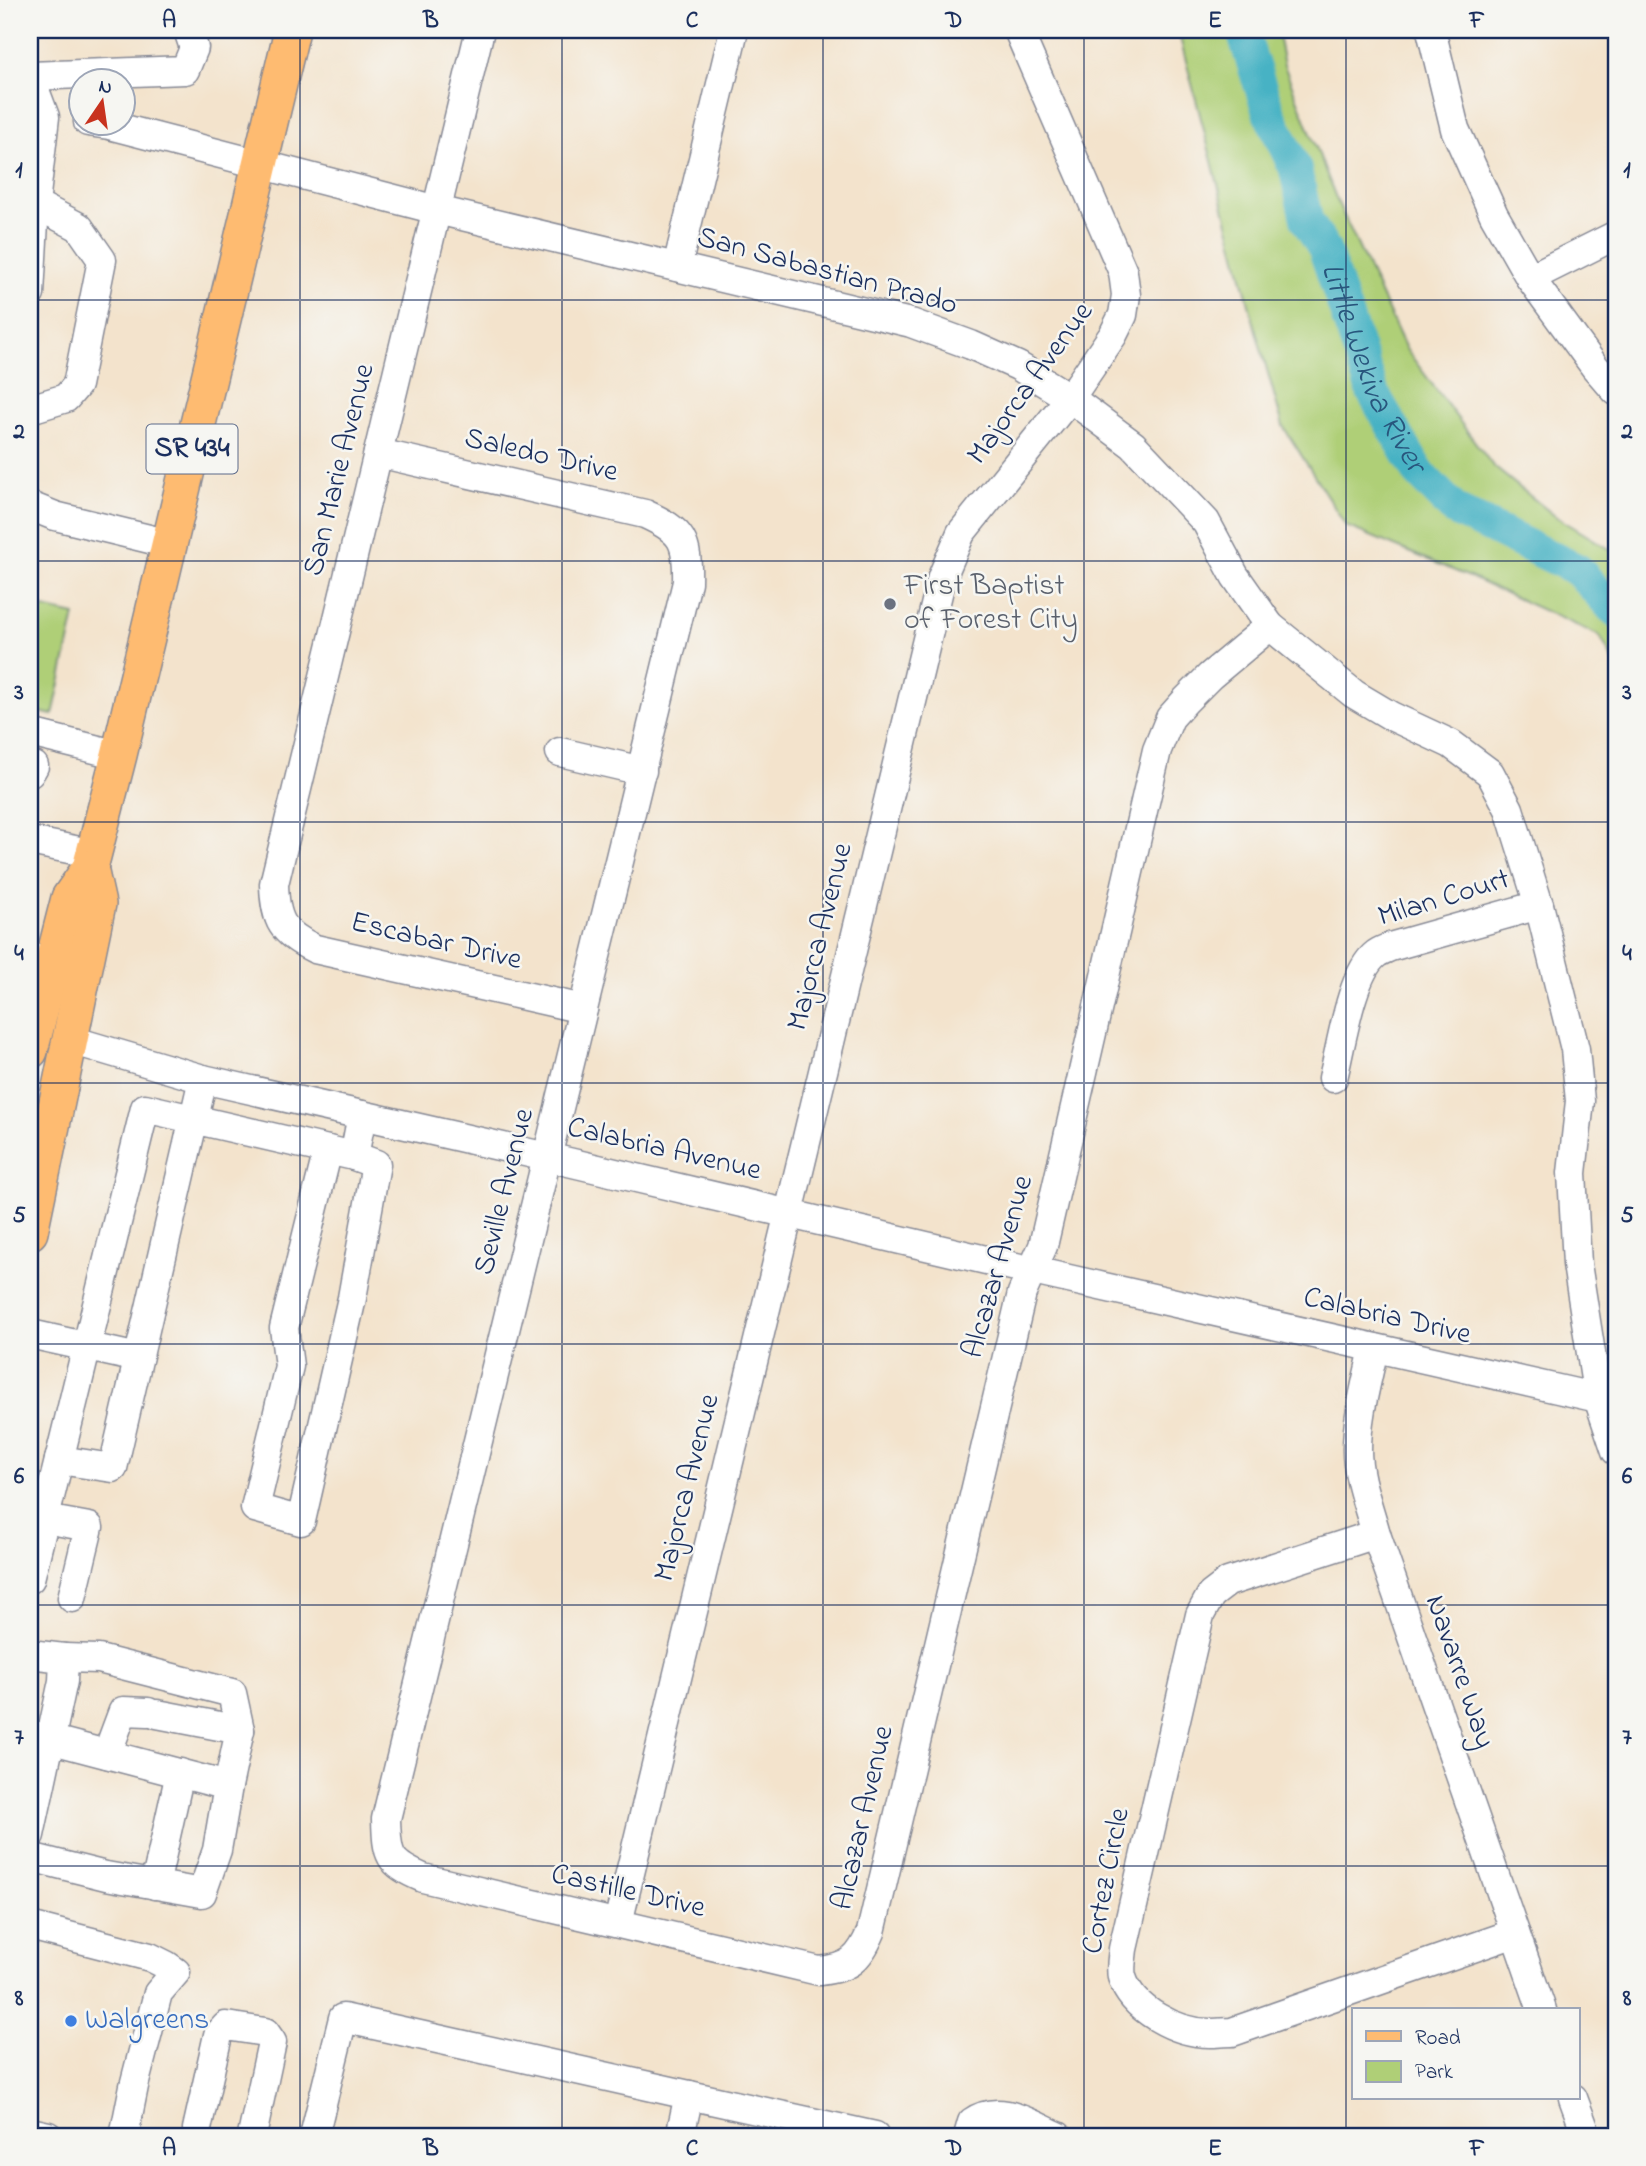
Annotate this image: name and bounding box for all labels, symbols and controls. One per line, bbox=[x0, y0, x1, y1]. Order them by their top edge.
text: A bbox=[162, 5, 176, 38]
text: B bbox=[422, 5, 439, 38]
text: C bbox=[686, 5, 699, 38]
text: D bbox=[945, 5, 962, 38]
text: E bbox=[1208, 5, 1222, 38]
text: F bbox=[1469, 5, 1485, 38]
north arrow bbox=[66, 66, 136, 136]
text: N bbox=[96, 73, 115, 103]
text: 1 bbox=[15, 155, 23, 188]
text: 1 bbox=[1623, 155, 1631, 188]
street label: San Sabastian Prado bbox=[692, 216, 962, 328]
water label: Little Wekiva River bbox=[1307, 257, 1440, 485]
street label: Majorca Avenue bbox=[957, 293, 1106, 475]
street label: San Marie Avenue bbox=[292, 359, 388, 581]
text: 2 bbox=[12, 416, 25, 449]
text: 2 bbox=[1620, 416, 1633, 449]
street label: Saledo Drive bbox=[460, 417, 623, 495]
road number: SR 434 bbox=[146, 424, 238, 474]
place label: First Baptist of Forest City bbox=[903, 565, 1078, 643]
marker: First Baptist of Forest City bbox=[882, 596, 898, 612]
text: 3 bbox=[13, 677, 24, 710]
text: 3 bbox=[1621, 677, 1632, 710]
street label: Majorca Avenue bbox=[776, 838, 866, 1035]
street label: Milan Court bbox=[1373, 858, 1515, 940]
street label: Escabar Drive bbox=[346, 901, 526, 983]
text: 4 bbox=[14, 938, 24, 971]
text: 4 bbox=[1622, 938, 1632, 971]
street label: Seville Avenue bbox=[463, 1103, 547, 1280]
street label: Calabria Avenue bbox=[563, 1106, 766, 1194]
street label: Alcazar Avenue bbox=[952, 1170, 1046, 1364]
text: 5 bbox=[12, 1200, 26, 1233]
text: 5 bbox=[1620, 1200, 1634, 1233]
street label: Calabria Drive bbox=[1299, 1276, 1476, 1358]
street label: Majorca Avenue bbox=[643, 1389, 733, 1586]
text: 6 bbox=[14, 1461, 25, 1494]
text: 6 bbox=[1622, 1461, 1633, 1494]
street label: Navarre Way bbox=[1412, 1589, 1506, 1755]
street label: Alcazar Avenue bbox=[821, 1721, 907, 1915]
text: 7 bbox=[14, 1722, 24, 1755]
text: 7 bbox=[1622, 1722, 1632, 1755]
street label: Cortez Circle bbox=[1071, 1804, 1143, 1958]
street label: Castille Drive bbox=[547, 1853, 710, 1931]
text: 8 bbox=[14, 1983, 24, 2016]
text: 8 bbox=[1622, 1983, 1632, 2016]
place label: Walgreens bbox=[85, 1999, 209, 2043]
legend bbox=[1352, 2008, 1580, 2100]
marker: Walgreens bbox=[63, 2013, 79, 2029]
text: Road bbox=[1415, 2024, 1461, 2054]
text: Park bbox=[1415, 2058, 1454, 2088]
text: A bbox=[162, 2133, 176, 2166]
text: B bbox=[422, 2133, 439, 2166]
text: C bbox=[686, 2133, 699, 2166]
text: D bbox=[945, 2133, 962, 2166]
text: E bbox=[1208, 2133, 1222, 2166]
text: F bbox=[1469, 2133, 1485, 2166]

